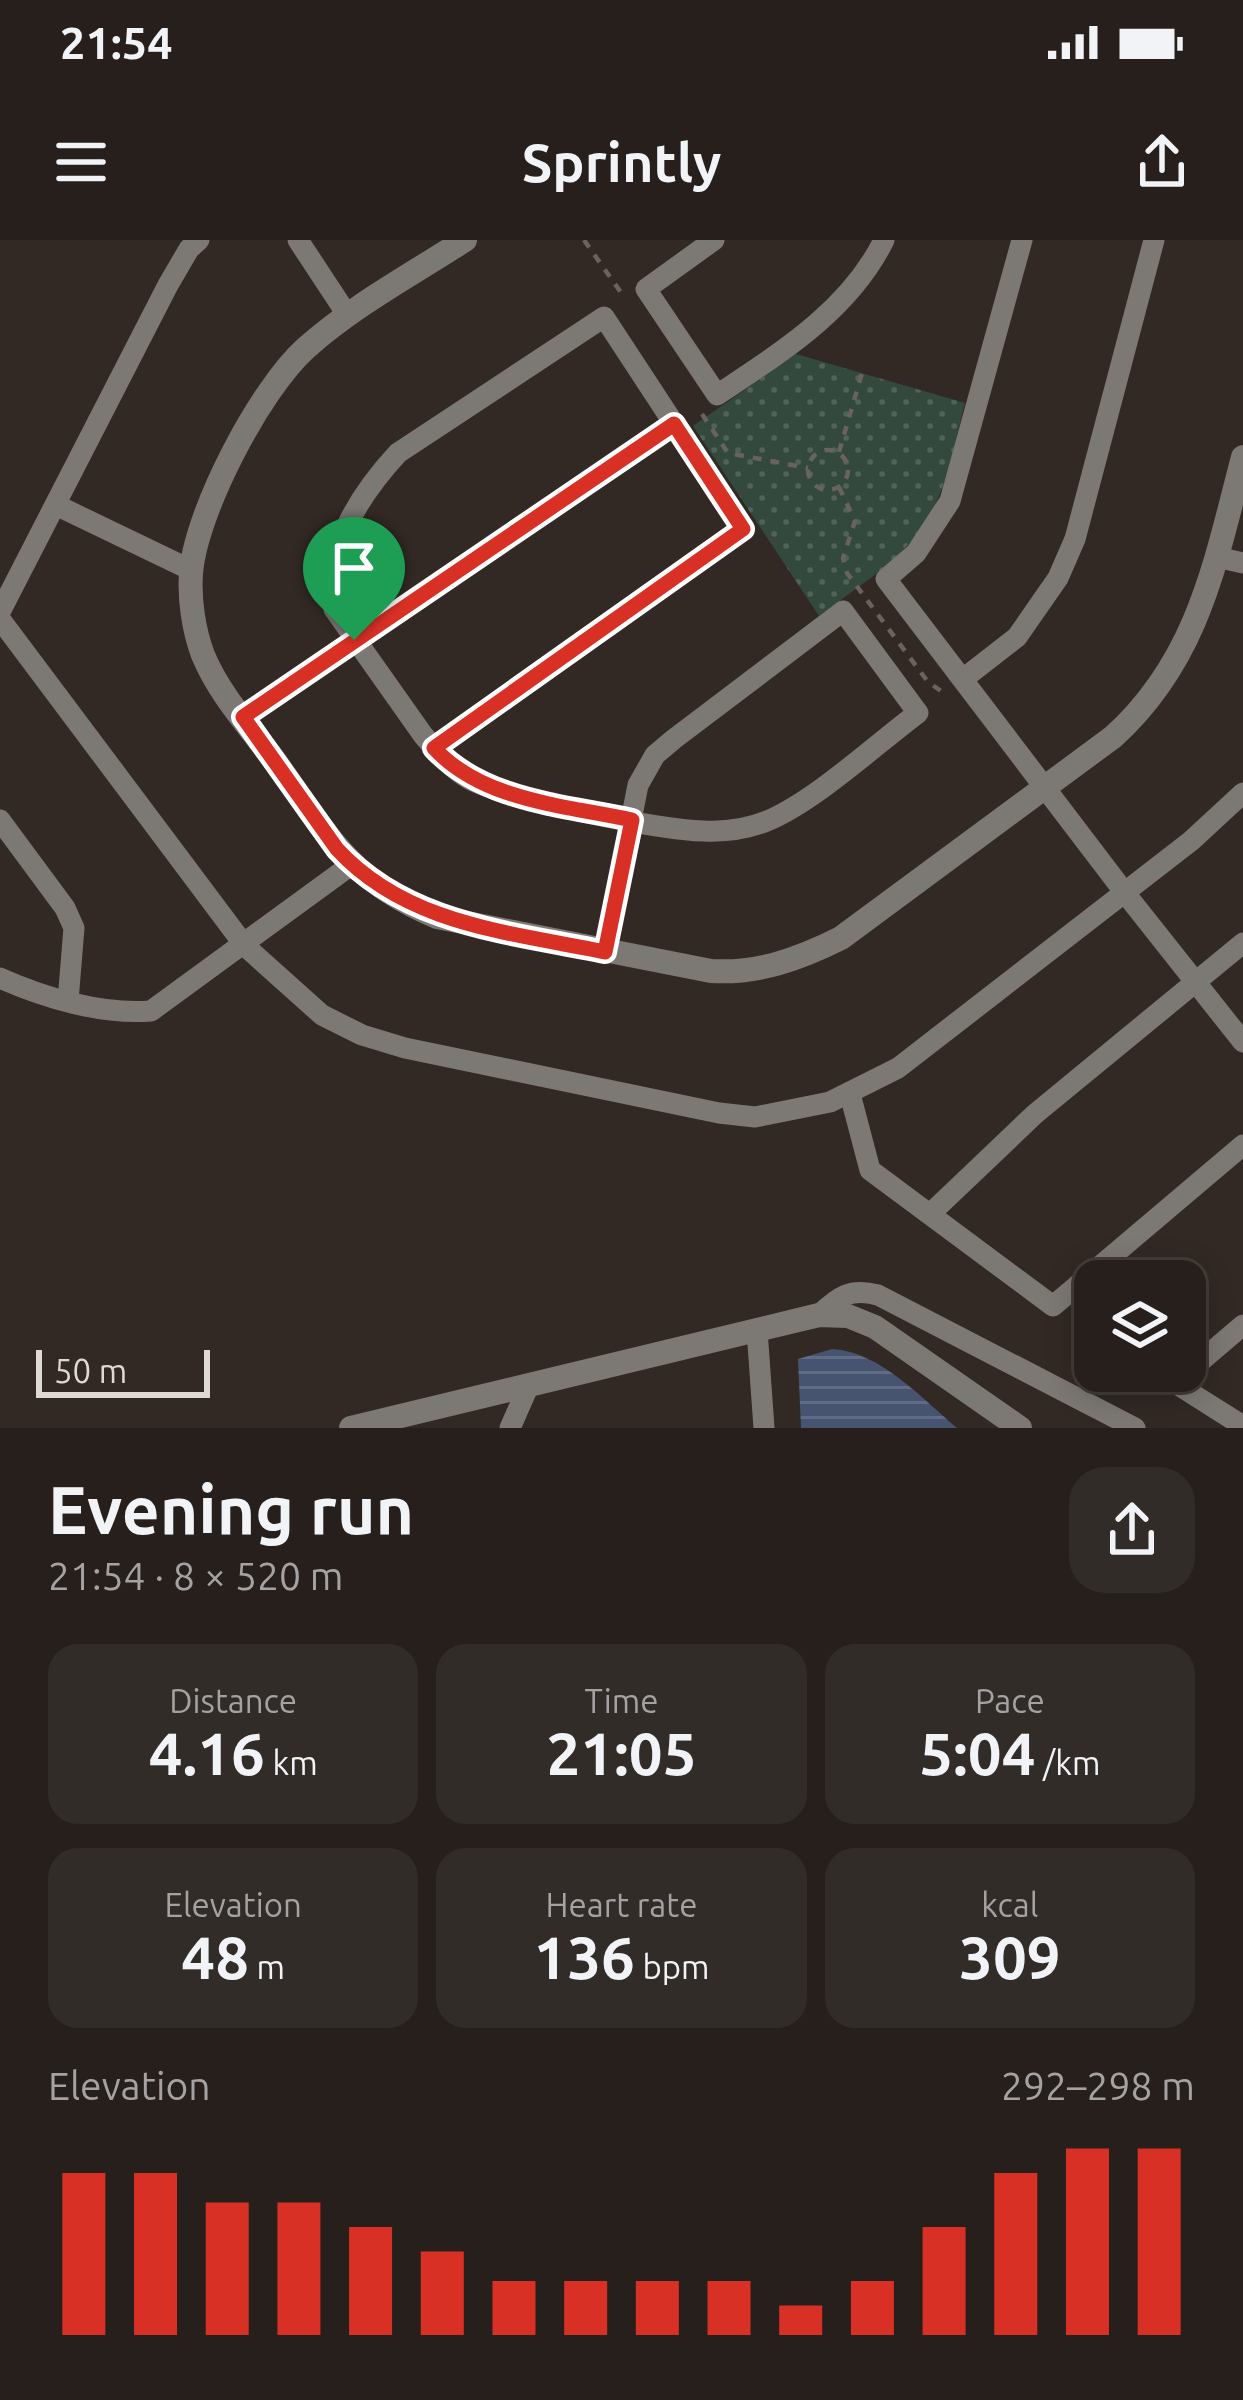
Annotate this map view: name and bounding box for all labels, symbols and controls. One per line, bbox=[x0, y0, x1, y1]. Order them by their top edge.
text: 21:54 bbox=[60, 17, 173, 68]
icon: menu bbox=[48, 129, 114, 195]
icon: share bbox=[1129, 129, 1195, 195]
text: Sprintly bbox=[522, 132, 721, 192]
pin bbox=[303, 517, 405, 640]
icon: arrive bbox=[321, 535, 387, 601]
map controls bbox=[1074, 1260, 1206, 1392]
button: layers bbox=[1074, 1260, 1206, 1392]
scale bar bbox=[36, 1344, 210, 1397]
text: 50 m bbox=[54, 1352, 127, 1389]
button: share bbox=[1069, 1467, 1195, 1593]
text: Evening run bbox=[48, 1472, 414, 1546]
text: 21:54 · 8 × 520 m bbox=[48, 1554, 343, 1597]
text: Distance bbox=[169, 1682, 297, 1719]
text: Time bbox=[585, 1682, 658, 1719]
text: Pace bbox=[975, 1682, 1045, 1719]
text: 4.16 bbox=[149, 1719, 265, 1786]
text: 21:05 bbox=[546, 1719, 697, 1786]
text: 5:04 bbox=[919, 1719, 1036, 1786]
text: km bbox=[265, 1744, 318, 1781]
text: /km bbox=[1036, 1744, 1100, 1781]
text: Elevation bbox=[164, 1886, 302, 1923]
text: Heart rate bbox=[546, 1886, 697, 1923]
text: kcal bbox=[981, 1886, 1038, 1923]
text: 48 bbox=[181, 1923, 249, 1990]
text: 136 bbox=[533, 1923, 635, 1990]
text: 309 bbox=[959, 1923, 1061, 1990]
text: m bbox=[249, 1948, 285, 1985]
text: bpm bbox=[635, 1948, 710, 1985]
text: Elevation bbox=[48, 2064, 211, 2107]
text: 292–298 m bbox=[1001, 2064, 1195, 2107]

